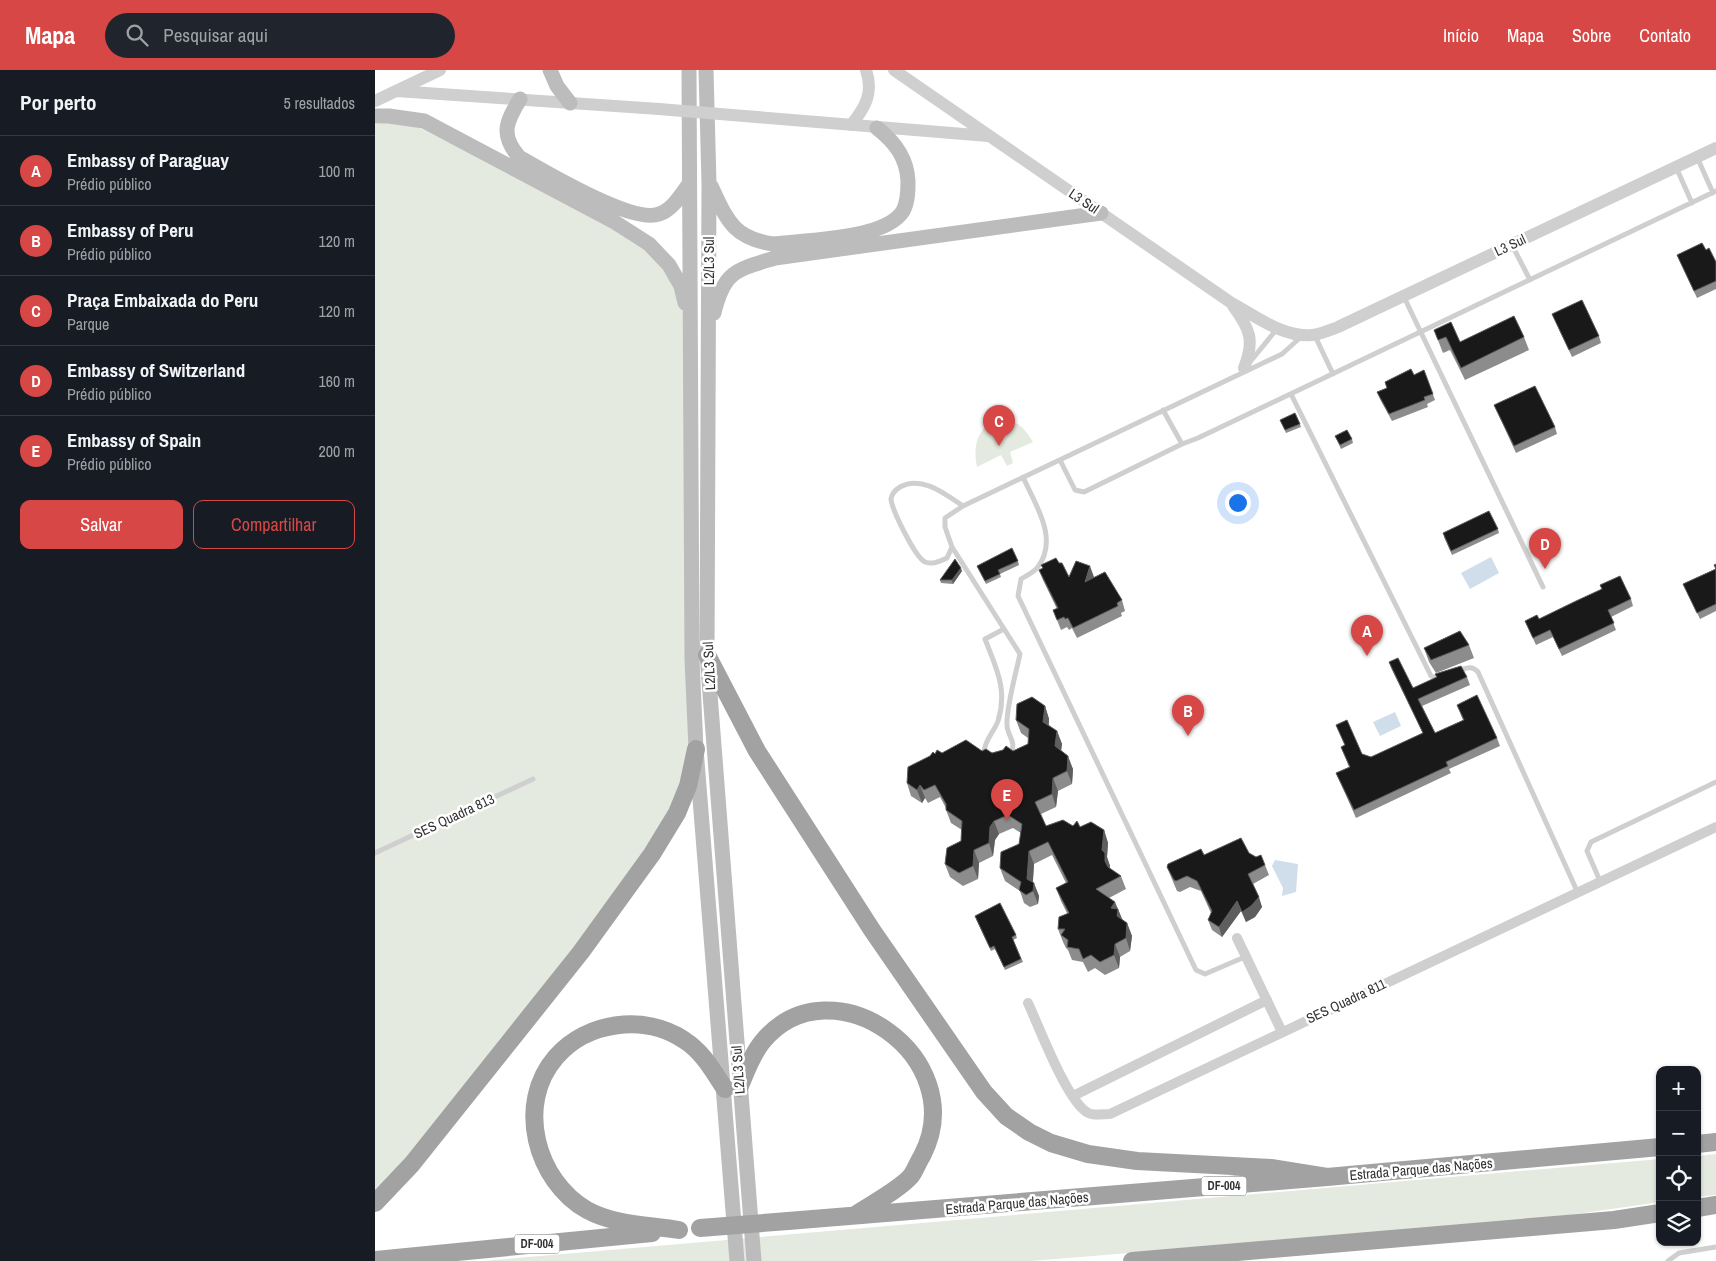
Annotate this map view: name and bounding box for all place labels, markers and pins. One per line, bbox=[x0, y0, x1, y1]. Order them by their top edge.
pin: C bbox=[983, 405, 1015, 446]
pin: D bbox=[1529, 528, 1561, 569]
pin: A bbox=[1351, 615, 1383, 656]
pin: B bbox=[1172, 695, 1204, 736]
pin: E bbox=[991, 779, 1023, 820]

